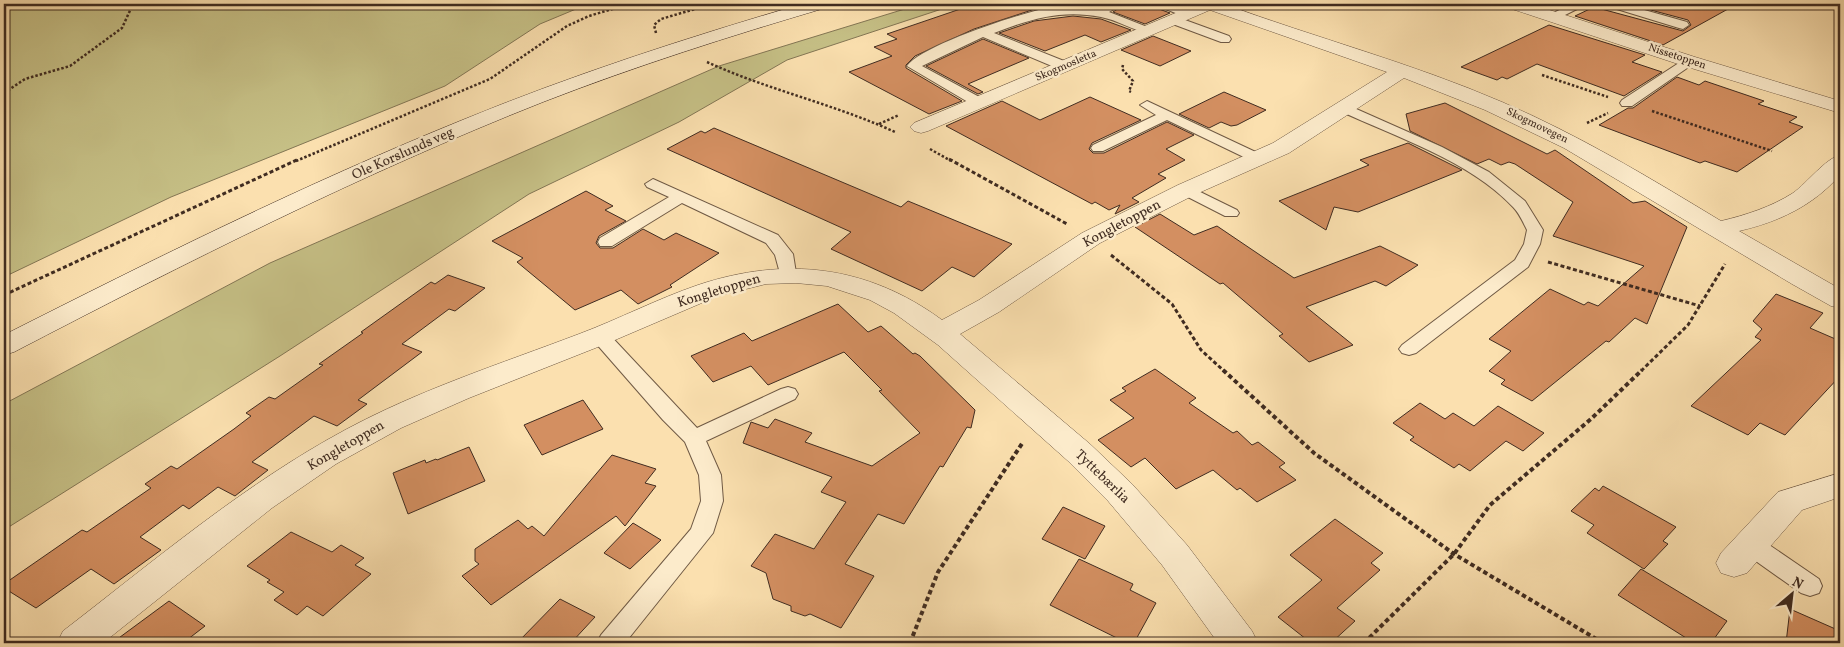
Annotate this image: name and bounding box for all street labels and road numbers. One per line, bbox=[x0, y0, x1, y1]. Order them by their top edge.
street label: Nissetoppen bbox=[1646, 41, 1708, 74]
street label: Skogmosletta bbox=[1033, 46, 1099, 86]
street label: Skogmovegen bbox=[1504, 105, 1571, 148]
street label: Ole Korslunds veg bbox=[349, 123, 457, 185]
street label: Kongletoppen bbox=[1080, 195, 1164, 253]
street label: Kongletoppen bbox=[675, 269, 763, 313]
street label: Kongletoppen bbox=[304, 416, 388, 476]
street label: Tyttebærlia bbox=[1070, 446, 1134, 508]

